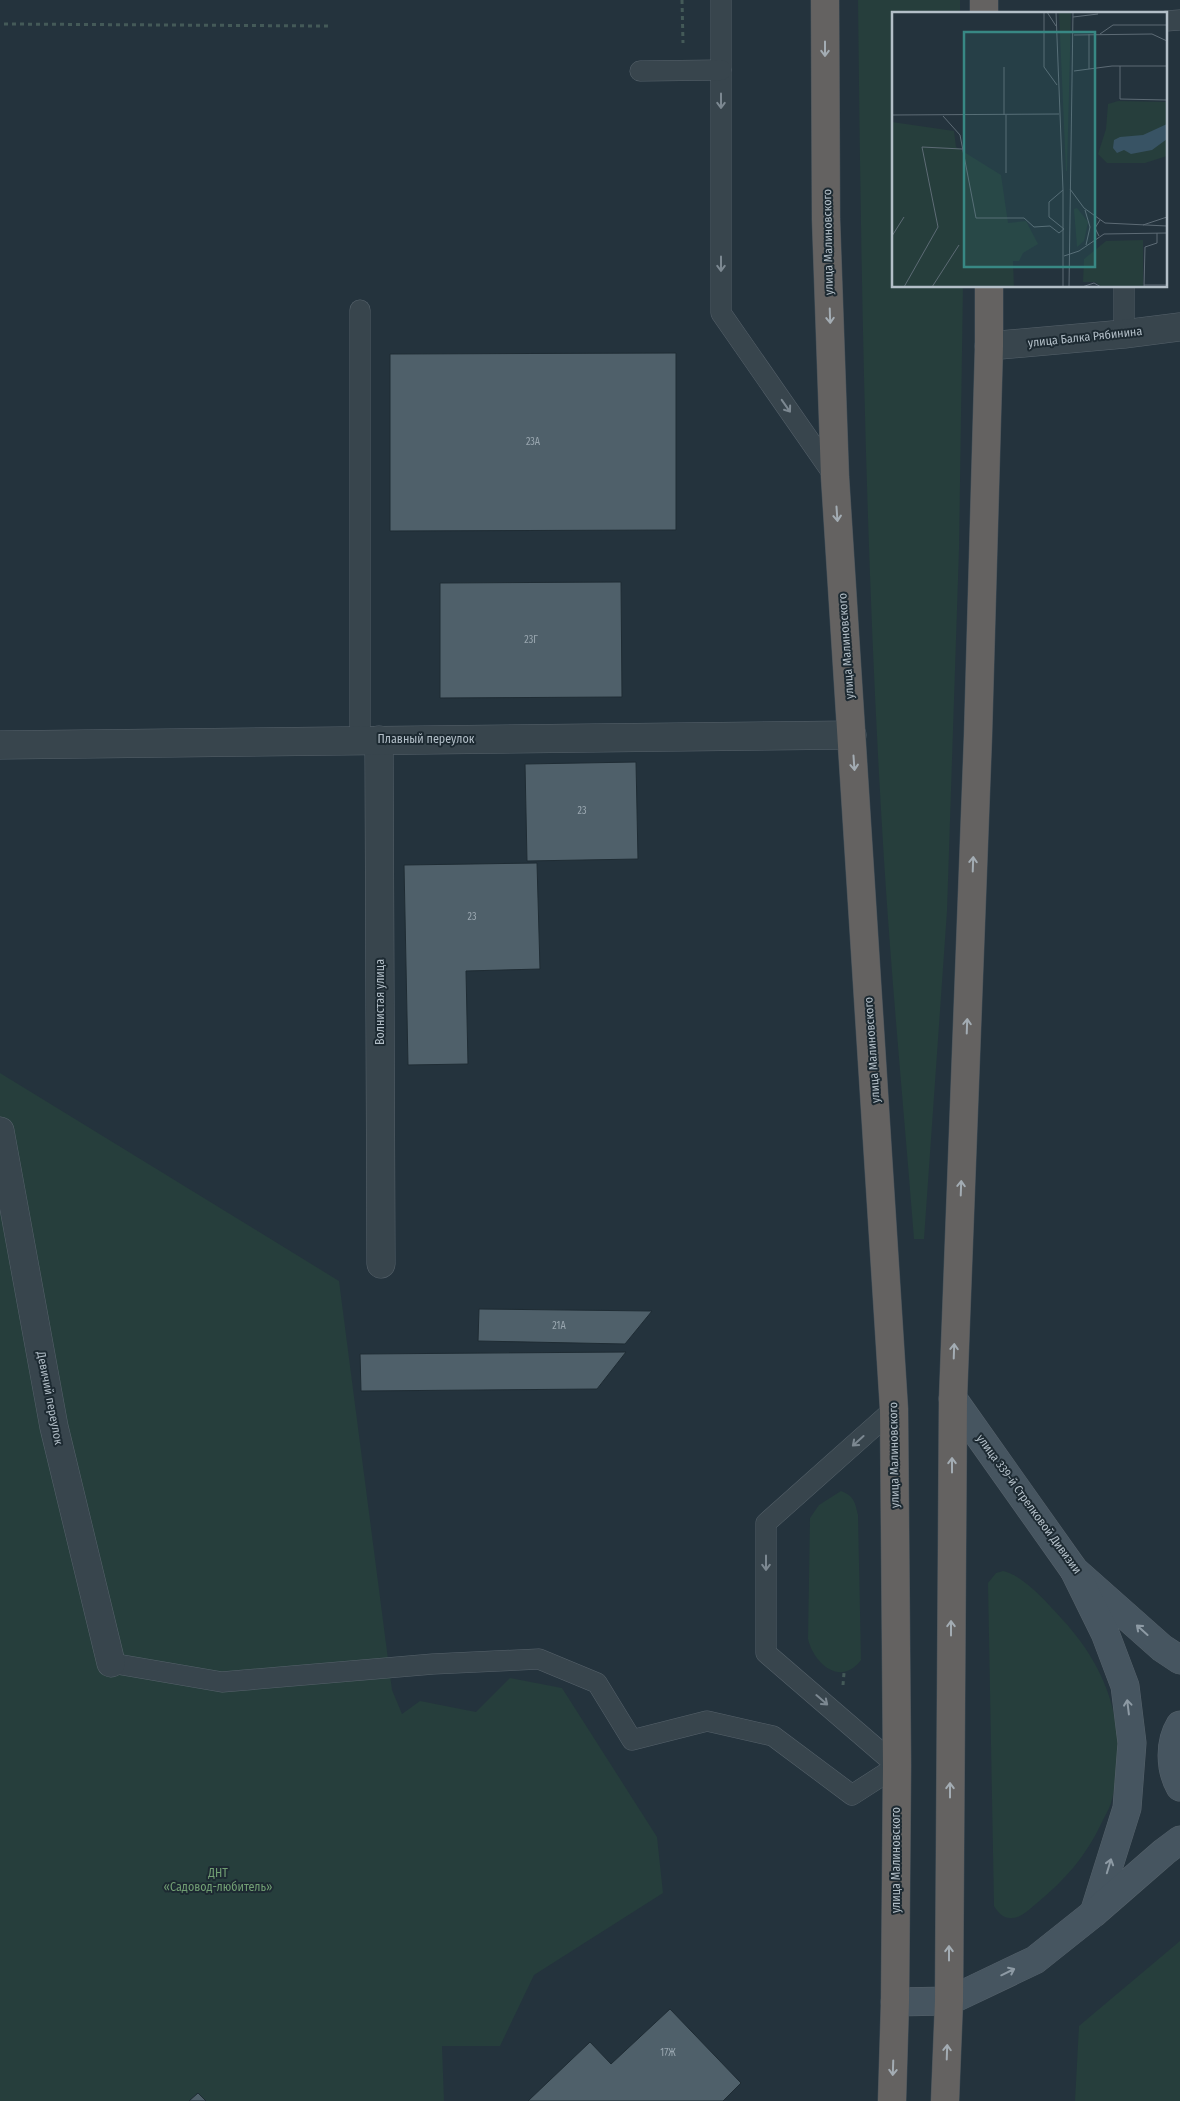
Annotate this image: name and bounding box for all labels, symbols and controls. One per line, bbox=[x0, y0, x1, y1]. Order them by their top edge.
inset map bbox=[892, 12, 1168, 288]
one-way arrow bbox=[820, 40, 830, 56]
one-way arrow bbox=[716, 92, 726, 109]
street label: улица Малиновского bbox=[820, 189, 836, 295]
one-way arrow bbox=[716, 255, 726, 271]
one-way arrow bbox=[825, 308, 834, 324]
street label: улица Балка Рябинина bbox=[1027, 324, 1143, 350]
one-way arrow bbox=[781, 399, 791, 413]
house number: 23А bbox=[526, 436, 541, 448]
one-way arrow bbox=[833, 505, 842, 521]
street label: улица Малиновского bbox=[835, 593, 857, 699]
house number: 23Г bbox=[524, 634, 538, 646]
street label: Плавный переулок bbox=[378, 732, 475, 746]
one-way arrow bbox=[849, 755, 858, 771]
house number: 23 bbox=[578, 805, 587, 817]
one-way arrow bbox=[969, 856, 978, 872]
house number: 23 bbox=[468, 911, 477, 923]
street label: Волнистая улица bbox=[373, 959, 387, 1045]
street label: улица Малиновского bbox=[861, 997, 883, 1103]
one-way arrow bbox=[962, 1018, 972, 1034]
one-way arrow bbox=[956, 1181, 965, 1197]
house number: 21А bbox=[552, 1320, 566, 1332]
one-way arrow bbox=[950, 1343, 959, 1359]
street label: Девичий переулок bbox=[34, 1349, 66, 1446]
street label: улица Малиновского bbox=[886, 1402, 902, 1508]
street label: улица 339-й Стрелковой Дивизии bbox=[974, 1432, 1084, 1576]
one-way arrow bbox=[851, 1435, 864, 1447]
one-way arrow bbox=[947, 1457, 957, 1474]
one-way arrow bbox=[761, 1554, 771, 1571]
one-way arrow bbox=[946, 1620, 956, 1636]
one-way arrow bbox=[1135, 1624, 1148, 1636]
one-way arrow bbox=[815, 1695, 828, 1706]
one-way arrow bbox=[1123, 1699, 1133, 1715]
one-way arrow bbox=[945, 1782, 955, 1798]
street label: улица Малиновского bbox=[889, 1807, 903, 1913]
one-way arrow bbox=[1104, 1859, 1114, 1875]
park label: ДНТ «Садовод-любитель» bbox=[164, 1866, 272, 1894]
one-way arrow bbox=[944, 1945, 954, 1961]
one-way arrow bbox=[1001, 1967, 1016, 1977]
one-way arrow bbox=[942, 2045, 952, 2061]
house number: 17Ж bbox=[660, 2047, 676, 2059]
one-way arrow bbox=[888, 2060, 898, 2076]

